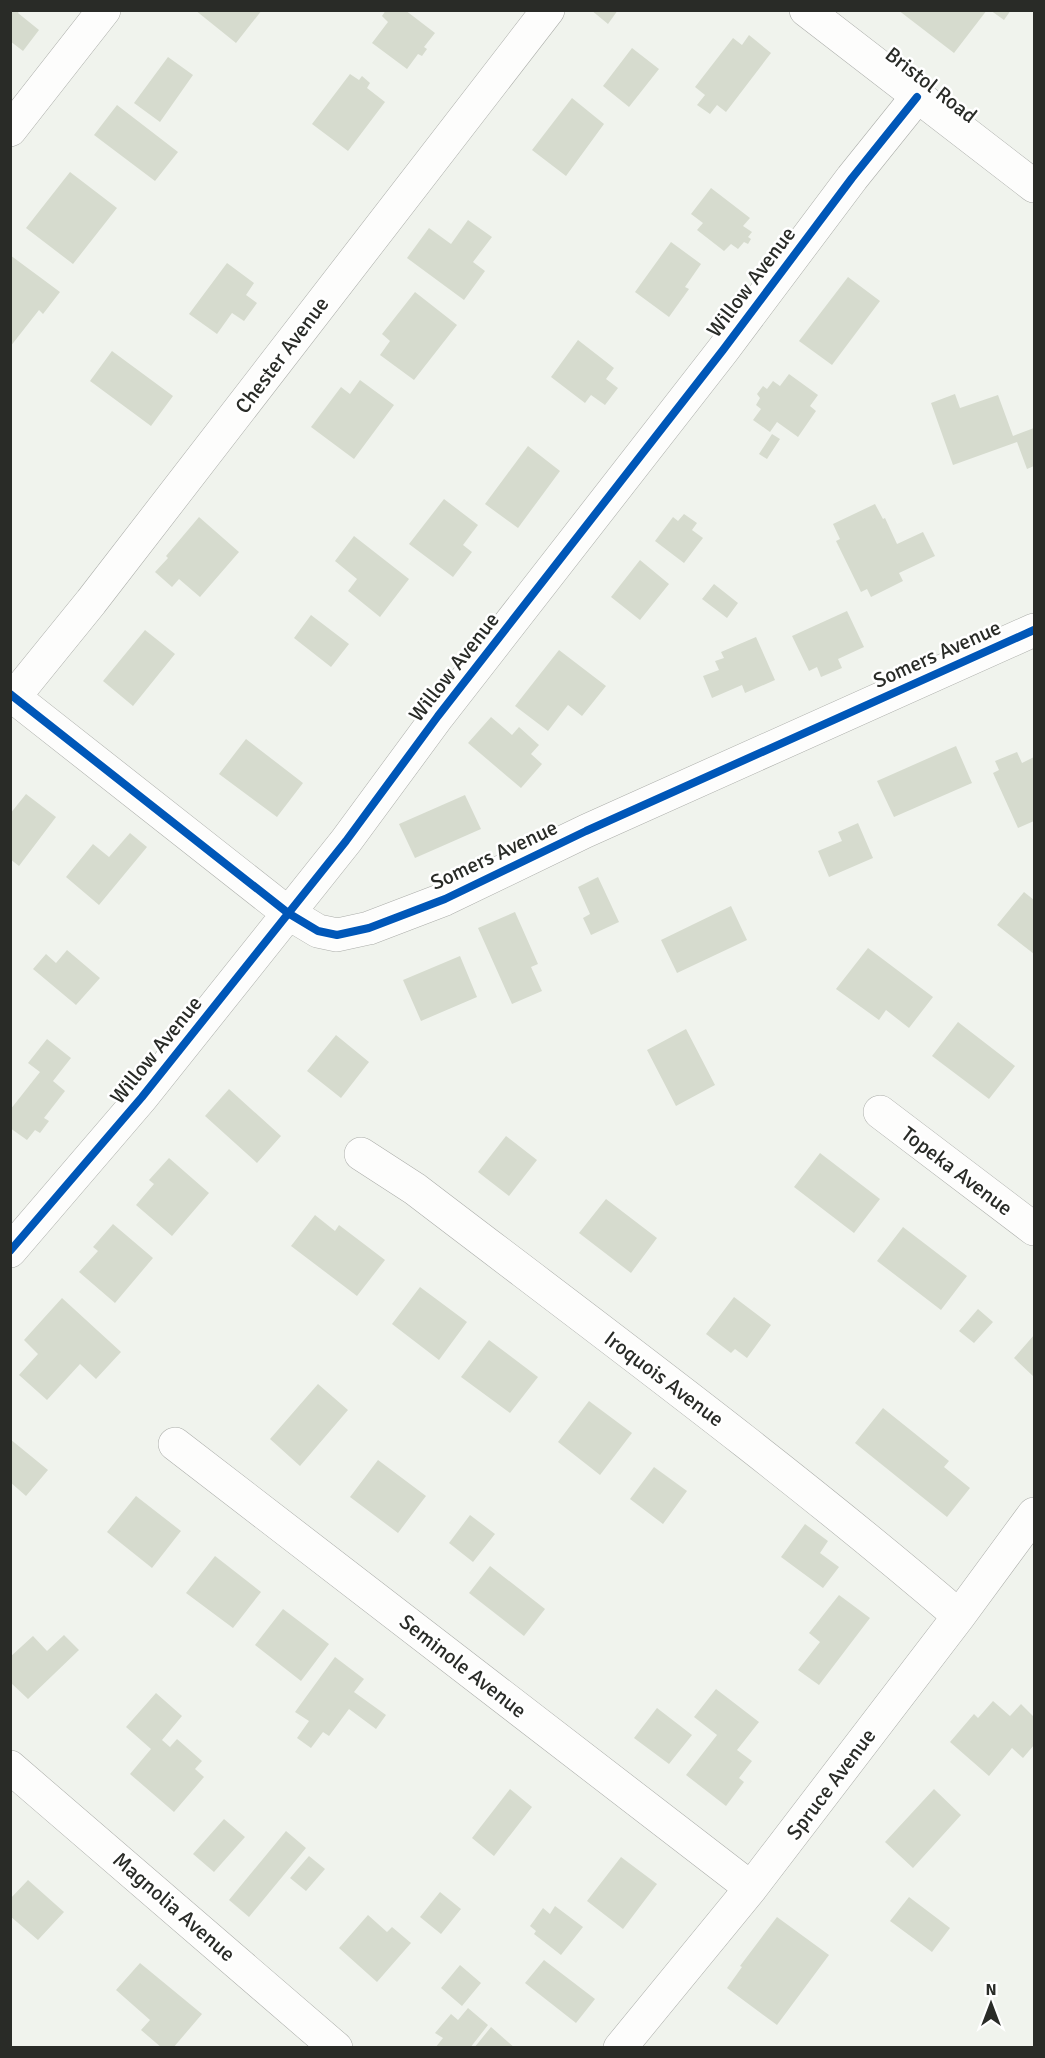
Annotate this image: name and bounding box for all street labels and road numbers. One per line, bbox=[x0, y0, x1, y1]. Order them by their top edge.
street label: Bristol Road bbox=[880, 41, 982, 129]
street label: Willow Avenue bbox=[701, 222, 801, 342]
street label: Chester Avenue bbox=[230, 291, 334, 419]
street label: Willow Avenue bbox=[403, 607, 505, 727]
street label: Somers Avenue bbox=[869, 614, 1005, 694]
street label: Somers Avenue bbox=[426, 814, 562, 896]
street label: Willow Avenue bbox=[104, 991, 208, 1109]
street label: Topeka Avenue bbox=[896, 1121, 1018, 1221]
street label: Iroquois Avenue bbox=[599, 1326, 729, 1432]
street label: Seminole Avenue bbox=[394, 1608, 532, 1724]
street label: Spruce Avenue bbox=[781, 1723, 881, 1845]
street label: Magnolia Avenue bbox=[107, 1847, 241, 1967]

